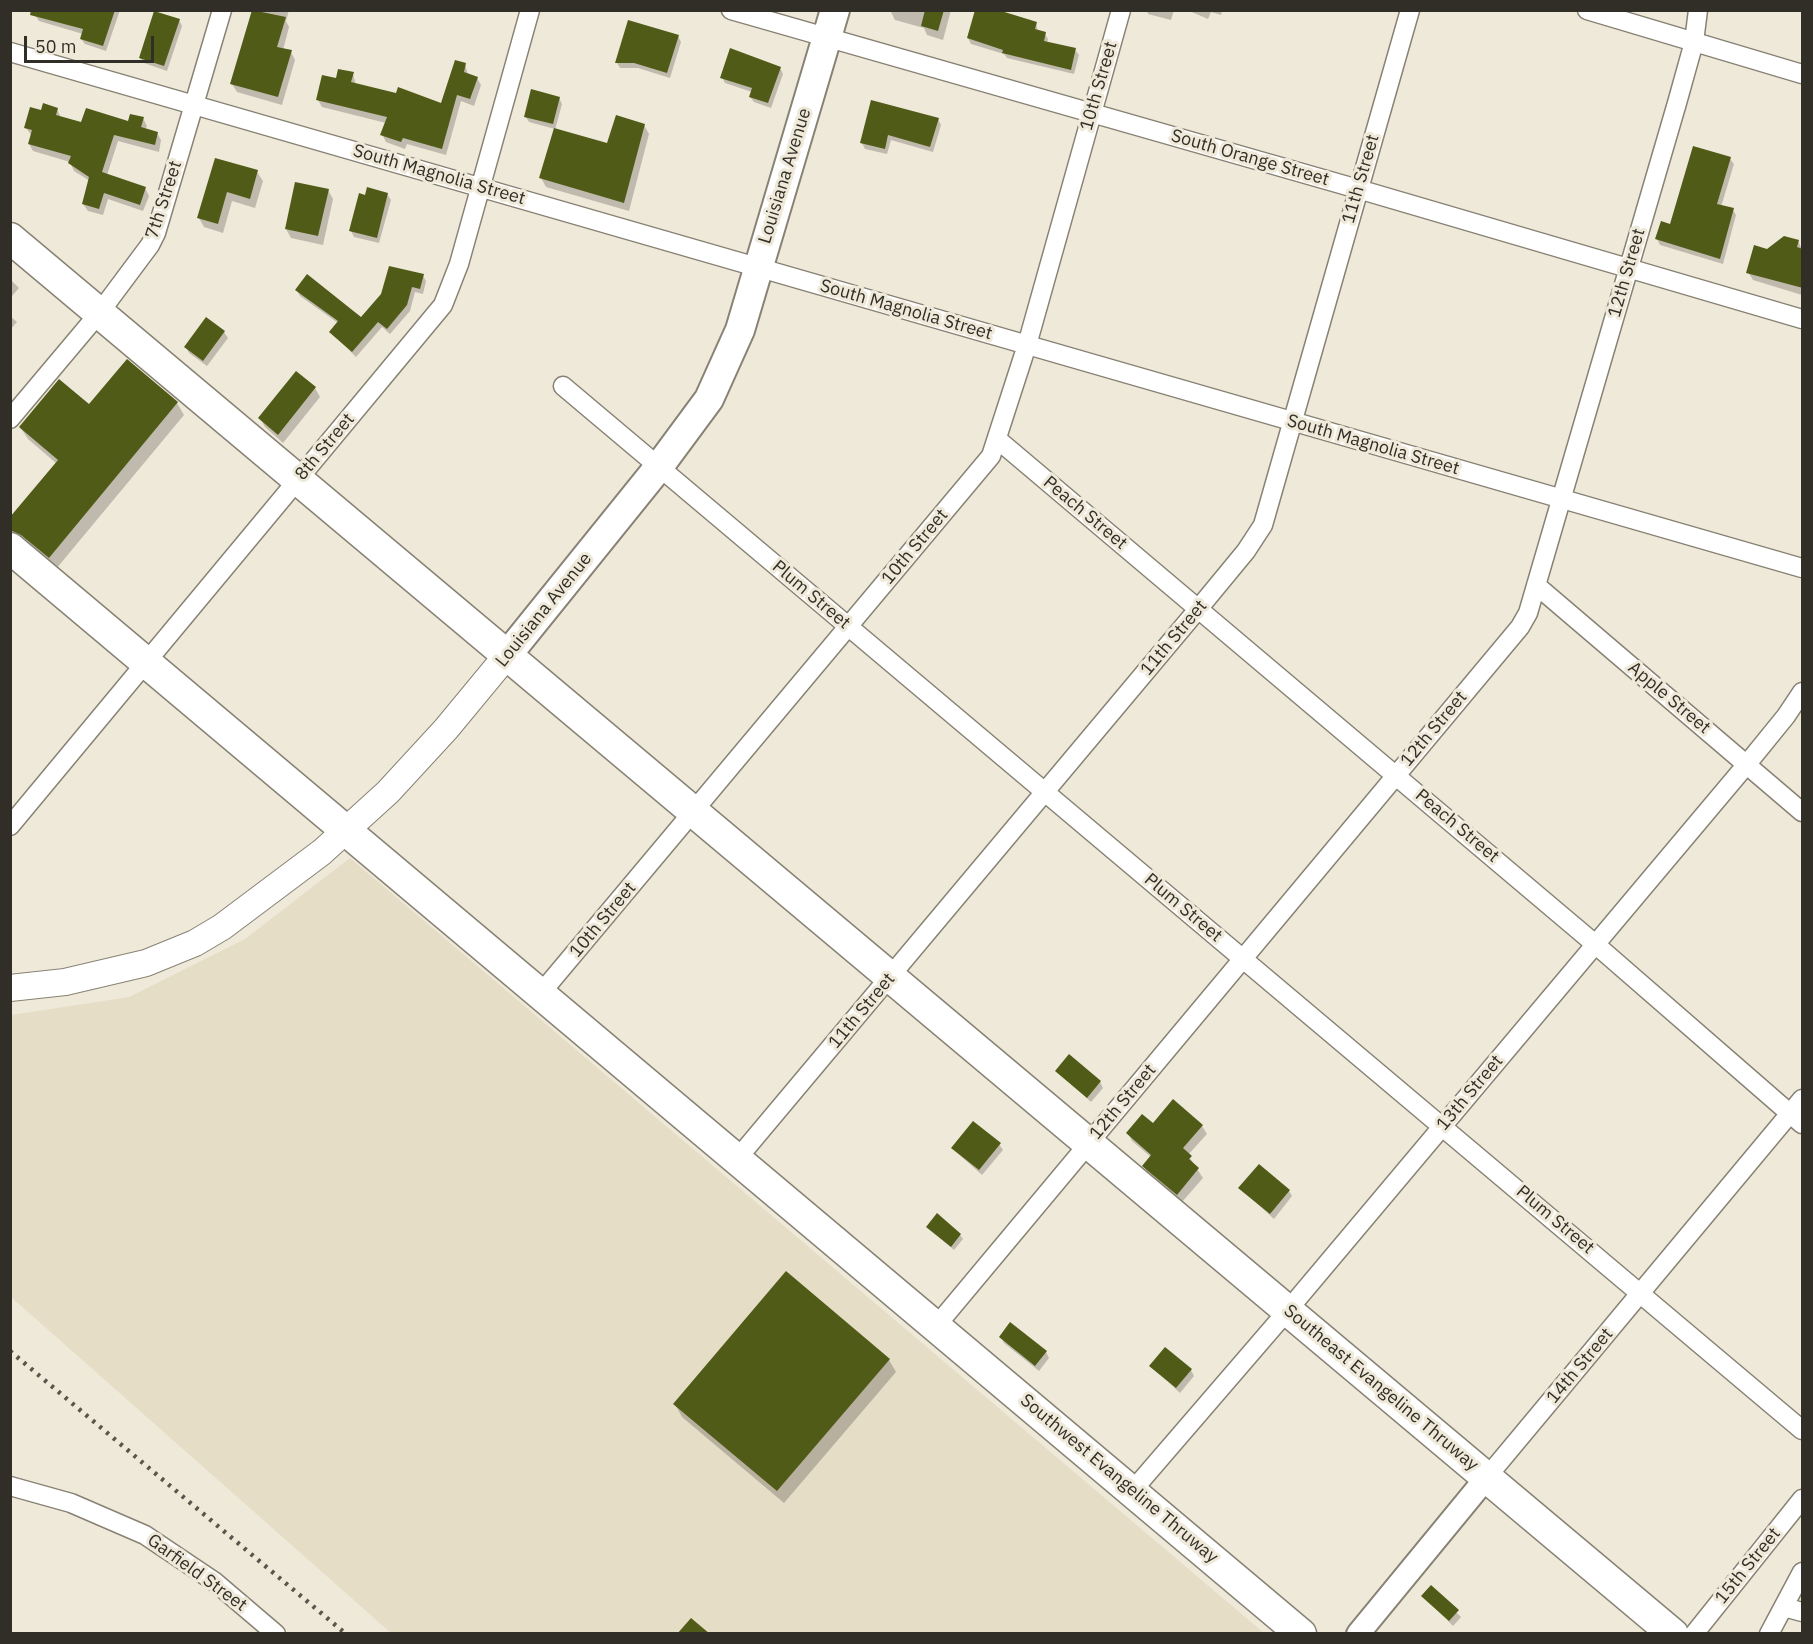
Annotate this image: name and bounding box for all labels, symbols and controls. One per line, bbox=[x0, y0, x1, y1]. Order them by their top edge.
scale bar bbox=[27, 24, 158, 62]
text: 50 m bbox=[35, 35, 77, 58]
street label: 10th Street bbox=[1076, 39, 1122, 133]
street label: Louisiana Avenue bbox=[754, 106, 816, 246]
street label: South Orange Street bbox=[1168, 125, 1332, 191]
street label: 11th Street bbox=[1338, 132, 1384, 226]
street label: South Magnolia Street bbox=[350, 140, 528, 210]
street label: 7th Street bbox=[141, 158, 187, 242]
street label: 12th Street bbox=[1604, 226, 1650, 320]
street label: South Magnolia Street bbox=[817, 275, 995, 345]
street label: 8th Street bbox=[291, 409, 359, 485]
street label: South Magnolia Street bbox=[1284, 410, 1462, 480]
street label: Peach Street bbox=[1039, 472, 1131, 554]
street label: 10th Street bbox=[877, 505, 953, 589]
street label: Louisiana Avenue bbox=[491, 549, 597, 671]
street label: Plum Street bbox=[768, 556, 854, 634]
street label: 11th Street bbox=[1136, 596, 1212, 680]
street label: Apple Street bbox=[1623, 657, 1715, 739]
street label: 12th Street bbox=[1396, 687, 1472, 771]
street label: Peach Street bbox=[1411, 785, 1503, 867]
street label: Plum Street bbox=[1140, 869, 1226, 947]
street label: 10th Street bbox=[565, 878, 641, 962]
street label: 11th Street bbox=[824, 969, 900, 1053]
street label: 13th Street bbox=[1432, 1051, 1508, 1135]
street label: 12th Street bbox=[1085, 1060, 1161, 1144]
street label: Plum Street bbox=[1512, 1181, 1598, 1259]
street label: Southeast Evangeline Thruway bbox=[1279, 1300, 1483, 1476]
street label: 14th Street bbox=[1542, 1324, 1618, 1408]
street label: Southwest Evangeline Thruway bbox=[1016, 1390, 1222, 1568]
street label: 15th Street bbox=[1711, 1524, 1785, 1608]
street label: Garfield Street bbox=[143, 1530, 251, 1616]

